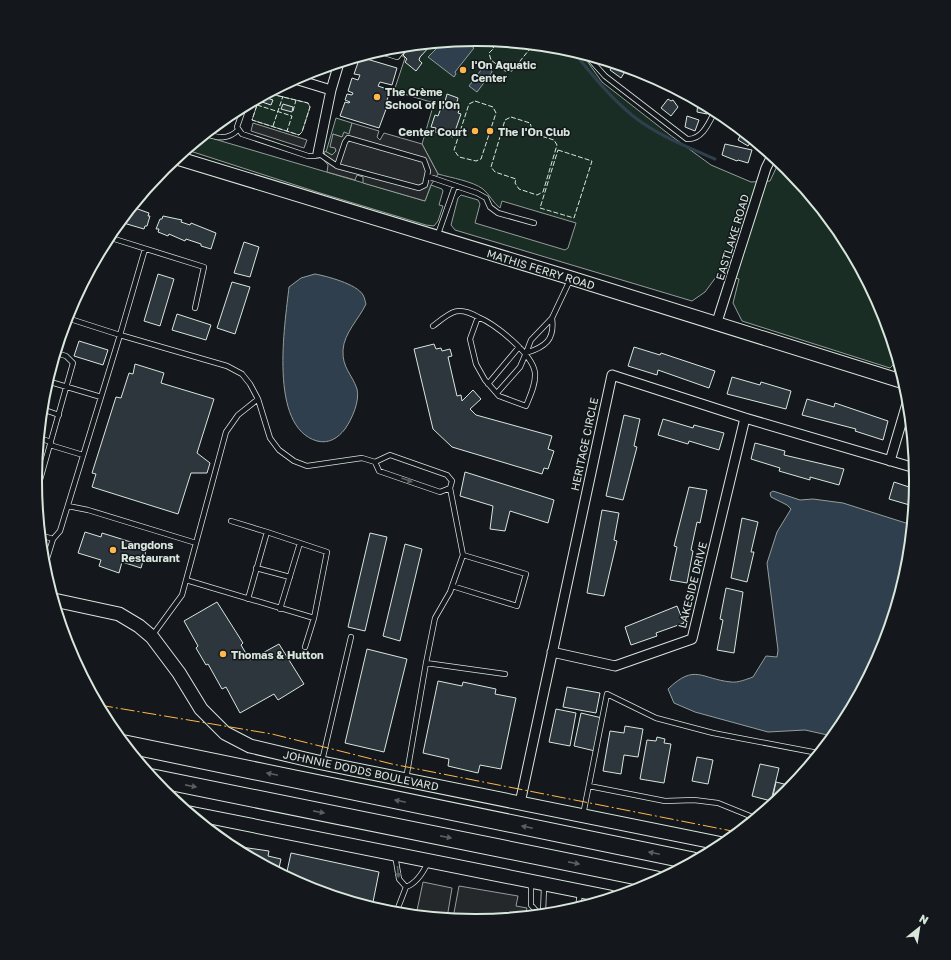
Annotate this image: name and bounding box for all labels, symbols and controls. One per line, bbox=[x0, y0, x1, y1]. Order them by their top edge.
place label: I'On Aquatic Center bbox=[471, 58, 537, 84]
marker: I'On Aquatic Center bbox=[458, 65, 468, 75]
place label: The Crème School of I'On bbox=[385, 85, 460, 111]
marker: The Crème School of I'On bbox=[372, 92, 382, 102]
place label: Center Court bbox=[398, 125, 468, 138]
place label: The I'On Club bbox=[498, 125, 570, 138]
marker: Center Court bbox=[470, 126, 480, 136]
marker: The I'On Club bbox=[485, 126, 495, 136]
street label: EASTLAKE ROAD bbox=[713, 192, 751, 282]
street label: MATHIS FERRY ROAD bbox=[485, 246, 597, 292]
street label: HERITAGE CIRCLE bbox=[568, 396, 600, 492]
one-way arrow bbox=[401, 478, 413, 484]
place label: Langdons Restaurant bbox=[121, 538, 181, 564]
street label: LAKESIDE DRIVE bbox=[675, 540, 709, 630]
marker: Langdons Restaurant bbox=[108, 545, 118, 555]
place label: Thomas & Hutton bbox=[231, 648, 324, 661]
marker: Thomas & Hutton bbox=[218, 649, 228, 659]
street label: JOHNNIE DODDS BOULEVARD bbox=[282, 747, 440, 793]
one-way arrow bbox=[266, 771, 279, 777]
one-way arrow bbox=[185, 783, 198, 789]
one-way arrow bbox=[394, 797, 406, 803]
one-way arrow bbox=[313, 809, 325, 815]
one-way arrow bbox=[521, 823, 533, 829]
one-way arrow bbox=[440, 835, 452, 841]
one-way arrow bbox=[648, 850, 661, 856]
one-way arrow bbox=[568, 861, 580, 867]
one-way arrow bbox=[395, 866, 401, 878]
north arrow bbox=[899, 908, 939, 948]
text: N bbox=[917, 911, 931, 927]

